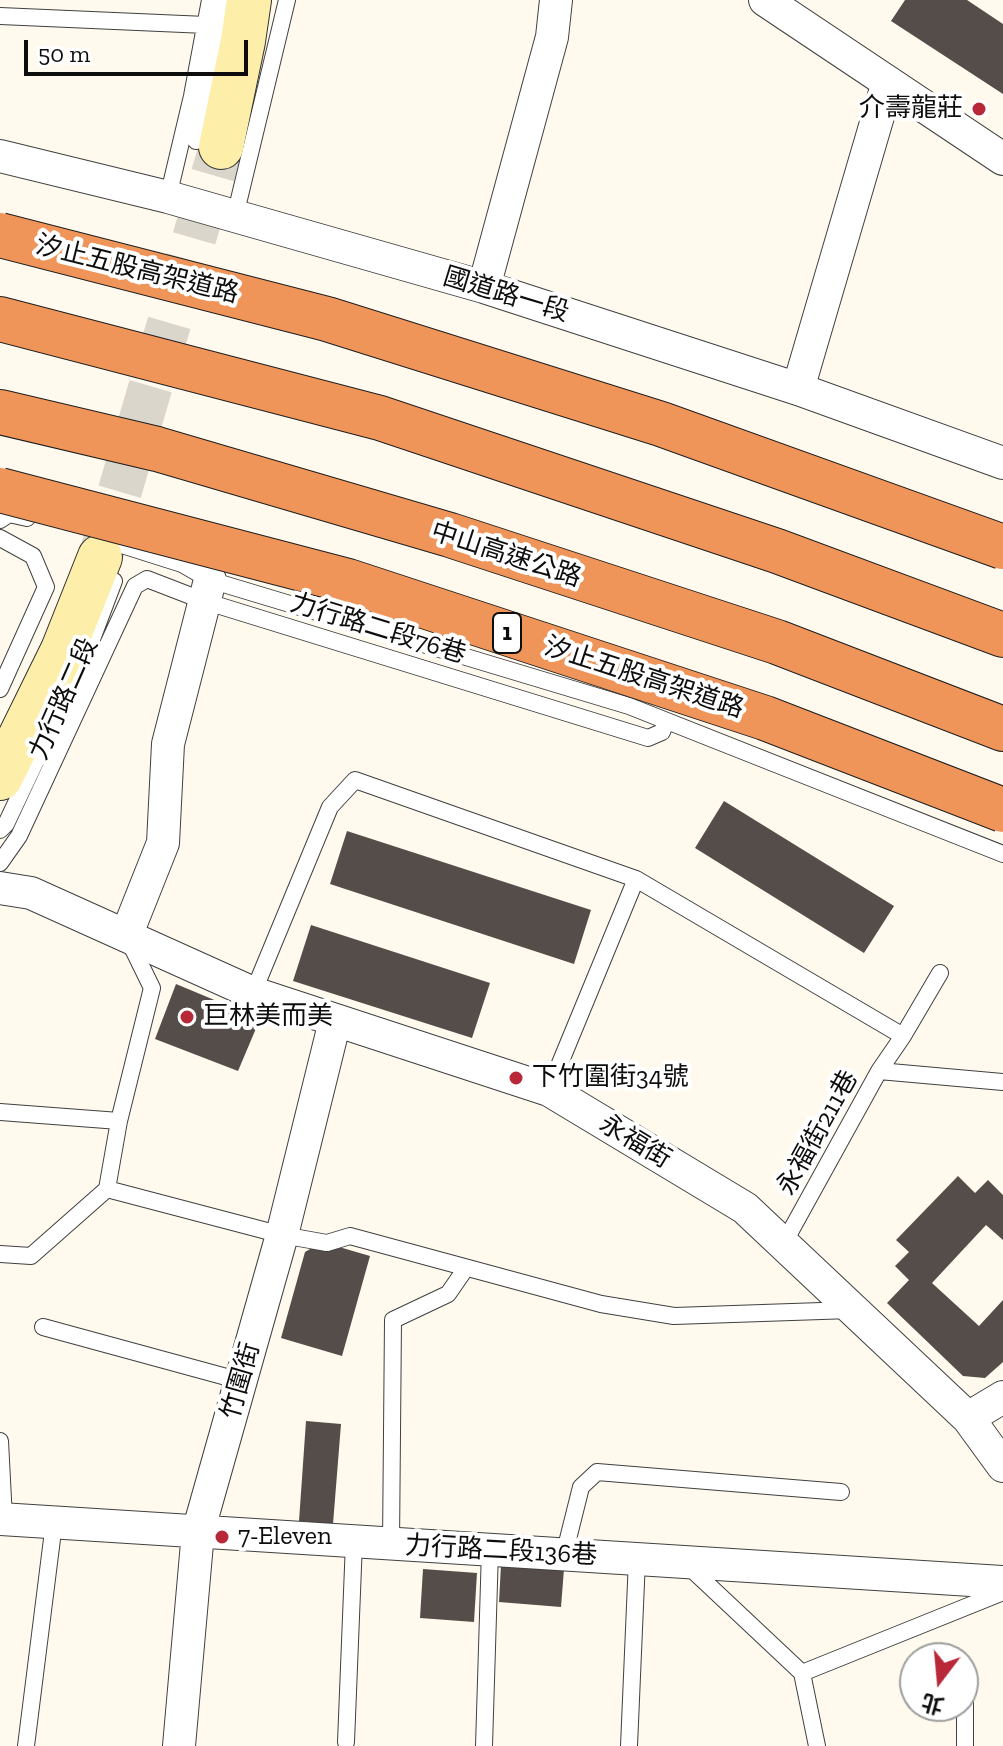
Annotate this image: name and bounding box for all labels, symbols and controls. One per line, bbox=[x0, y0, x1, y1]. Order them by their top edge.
scale bar bbox=[28, 24, 252, 74]
text: 50 m bbox=[38, 39, 90, 68]
place label: 介壽龍莊 bbox=[859, 93, 963, 125]
marker: 介壽龍莊 bbox=[970, 100, 988, 118]
street label: 汐止五股高架道路 bbox=[32, 230, 242, 310]
street label: 國道路一段 bbox=[439, 261, 573, 329]
street label: 中山高速公路 bbox=[427, 516, 585, 594]
street label: 力行路二段76巷 bbox=[286, 587, 470, 671]
road number: 1 bbox=[493, 613, 521, 653]
street label: 汐止五股高架道路 bbox=[540, 631, 748, 725]
street label: 力行路二段 bbox=[23, 633, 105, 765]
place label: 巨林美而美 bbox=[203, 1001, 333, 1033]
marker: 巨林美而美 bbox=[178, 1008, 196, 1026]
place label: 下竹圍街34號 bbox=[532, 1062, 689, 1094]
street label: 永福街211巷 bbox=[771, 1065, 865, 1201]
marker: 下竹圍街34號 bbox=[507, 1069, 525, 1087]
street label: 永福街 bbox=[594, 1109, 676, 1175]
street label: 竹圍街 bbox=[215, 1339, 267, 1423]
place label: 7-Eleven bbox=[238, 1521, 332, 1553]
marker: 7-Eleven bbox=[213, 1528, 231, 1546]
street label: 力行路二段136巷 bbox=[404, 1530, 598, 1572]
north arrow bbox=[899, 1642, 979, 1722]
text: 北 bbox=[919, 1688, 947, 1720]

